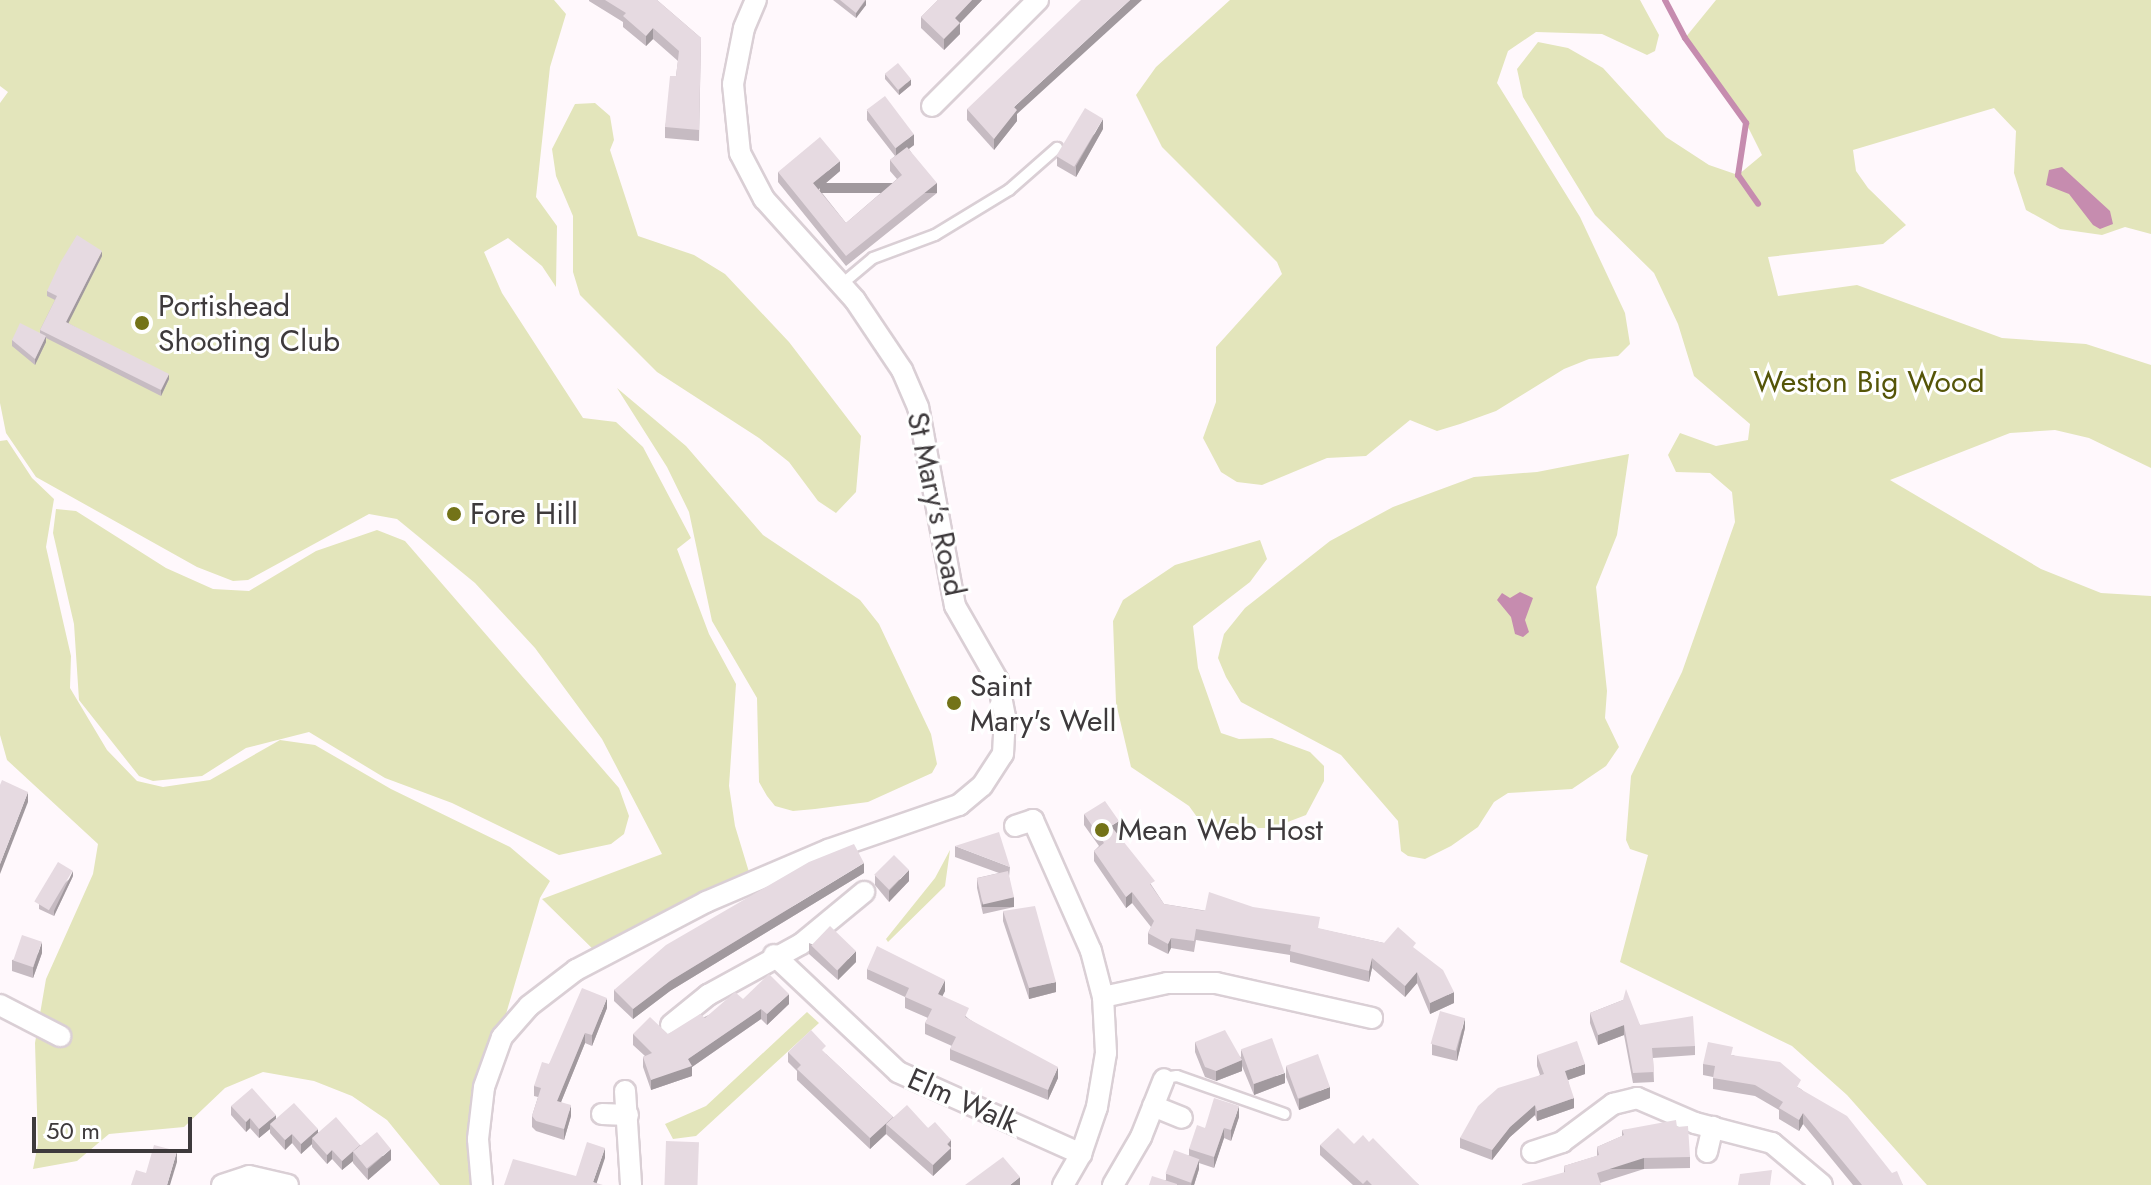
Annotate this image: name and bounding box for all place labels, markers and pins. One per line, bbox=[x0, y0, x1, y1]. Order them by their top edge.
place label: Portishead Shooting Club bbox=[158, 288, 340, 358]
marker: Portishead Shooting Club bbox=[133, 314, 151, 332]
place label: Fore Hill bbox=[470, 496, 578, 532]
marker: Fore Hill bbox=[445, 505, 463, 523]
place label: Saint Mary's Well bbox=[970, 668, 1116, 738]
marker: Saint Mary's Well bbox=[945, 694, 963, 712]
place label: Mean Web Host bbox=[1118, 812, 1323, 848]
marker: Mean Web Host bbox=[1093, 821, 1111, 839]

